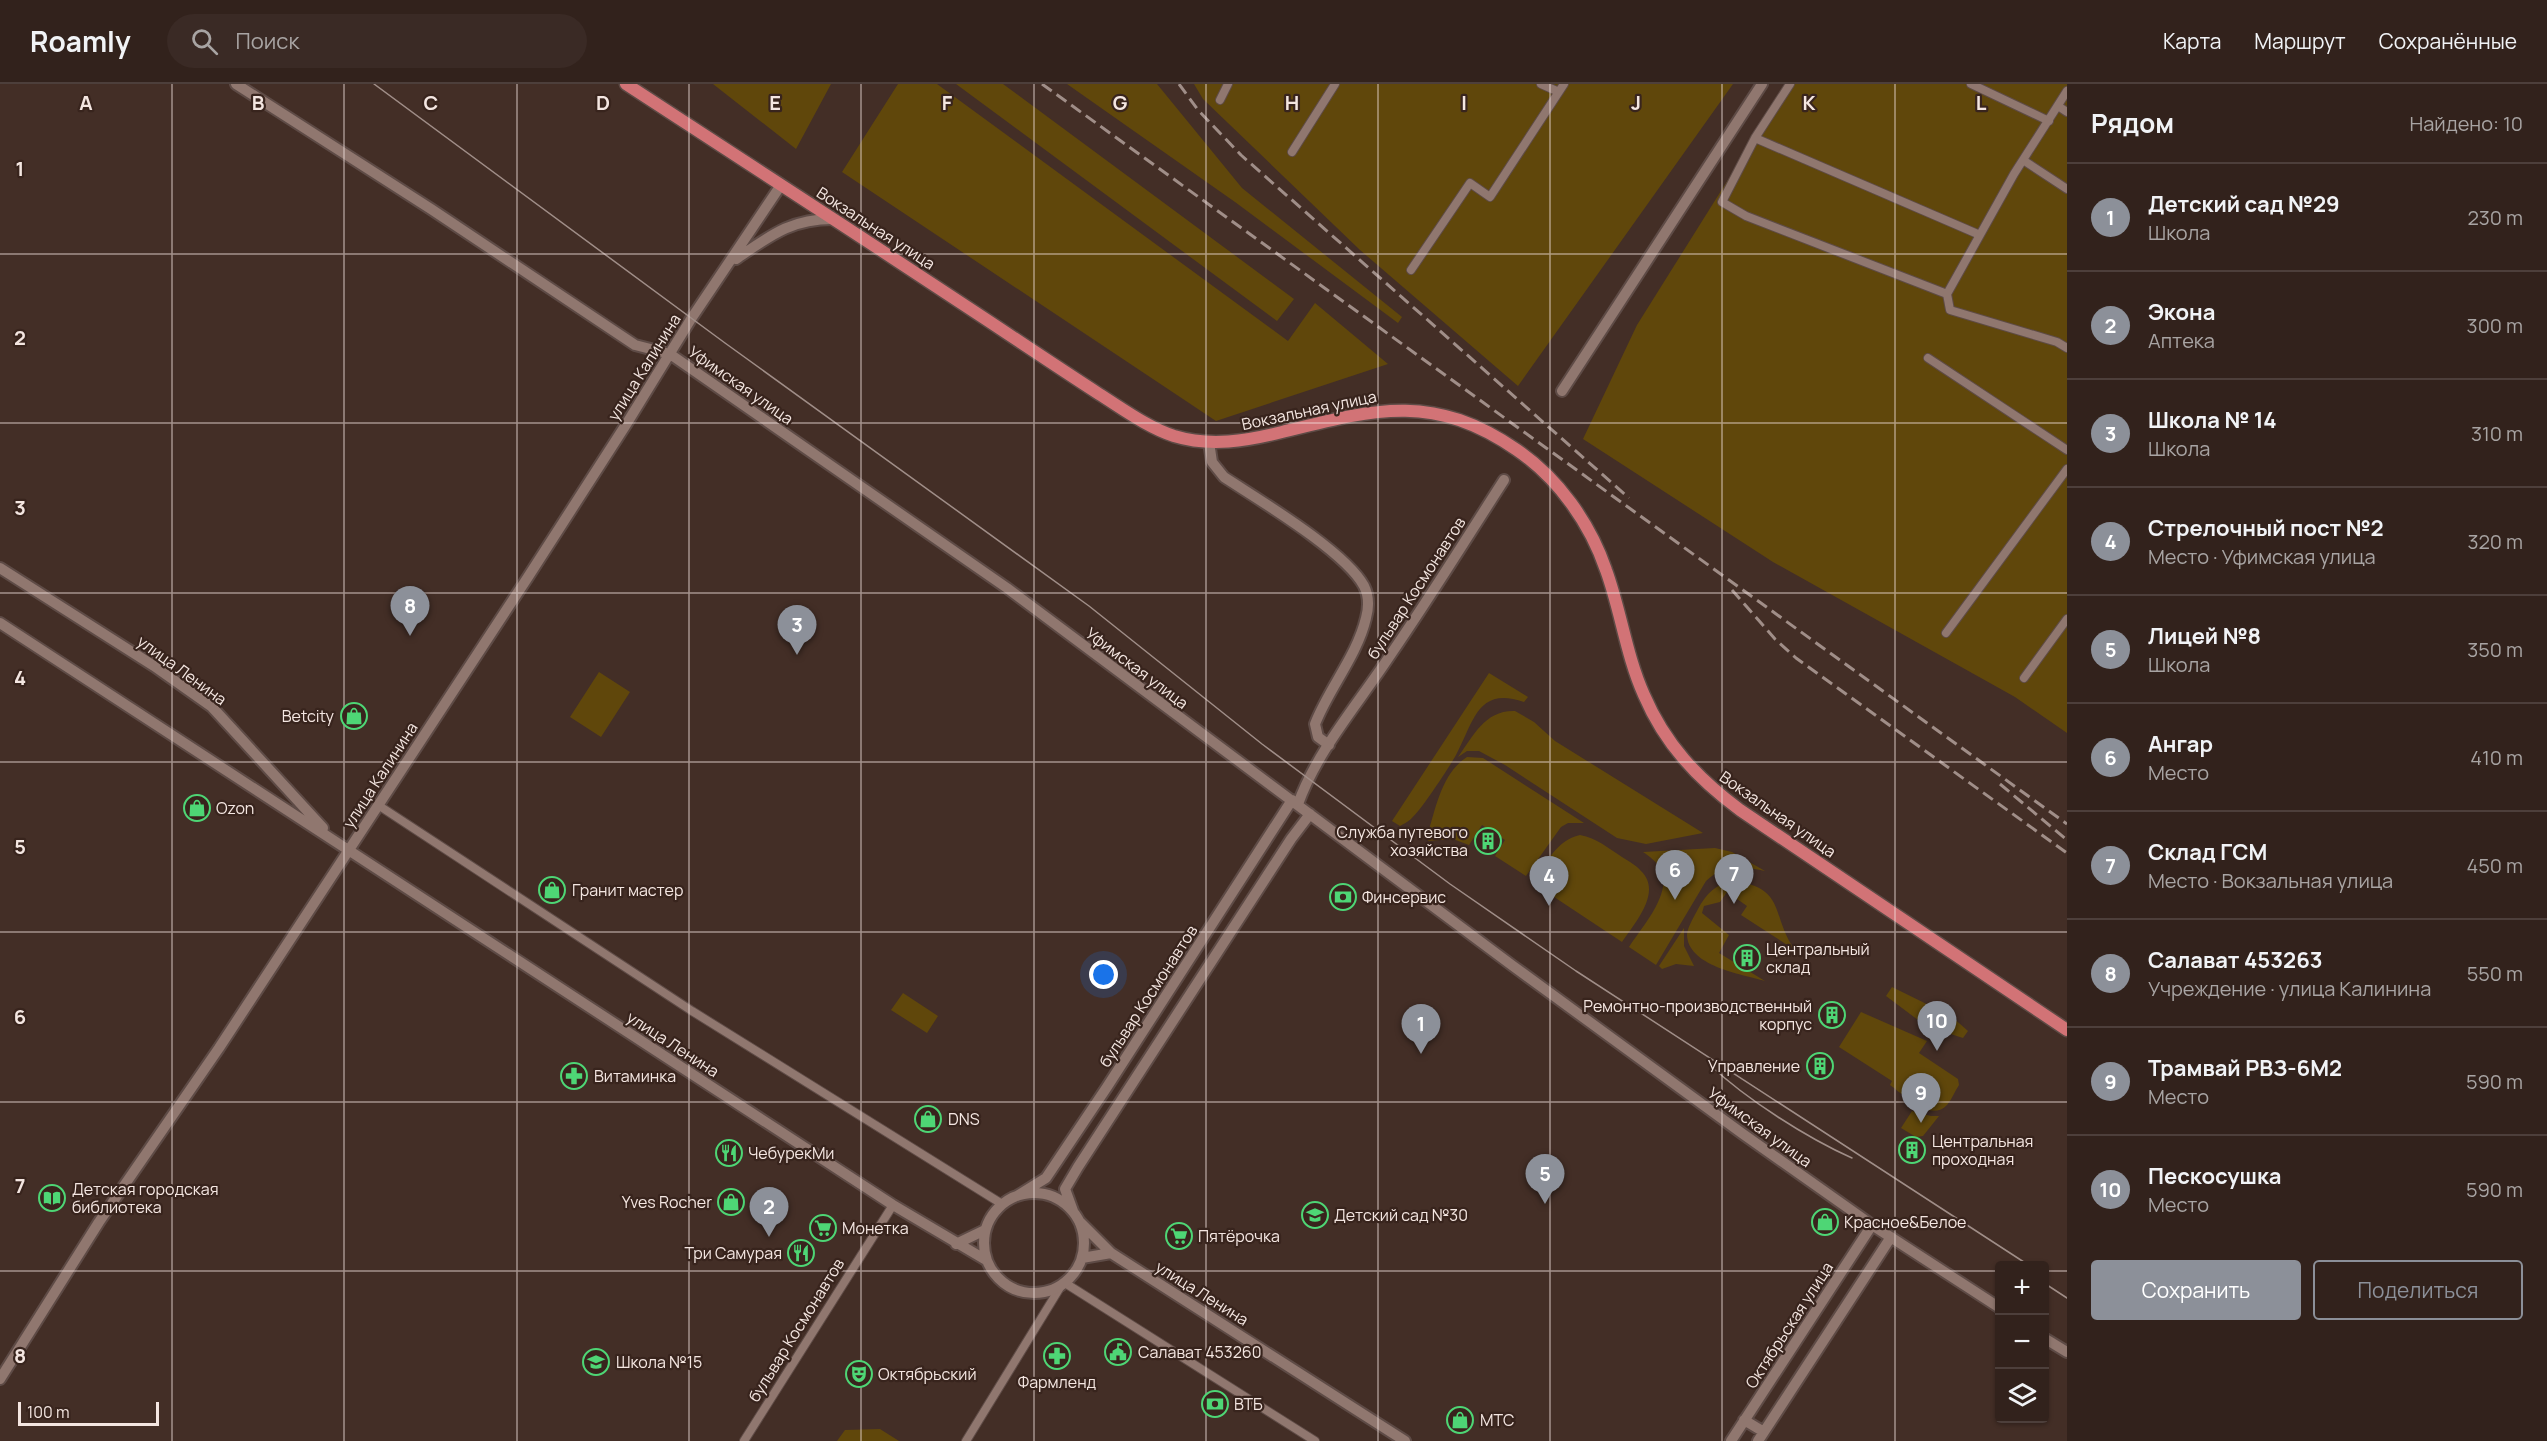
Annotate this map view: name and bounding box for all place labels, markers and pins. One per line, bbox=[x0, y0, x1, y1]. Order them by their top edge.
pin: 8 bbox=[390, 586, 430, 636]
pin: 3 bbox=[778, 606, 816, 655]
shop icon: Betcity bbox=[339, 701, 369, 731]
place label: Betcity bbox=[282, 705, 335, 727]
shop icon: Ozon bbox=[182, 793, 212, 823]
place label: Ozon bbox=[216, 797, 254, 819]
place label: Служба путевого хозяйства bbox=[1337, 821, 1468, 861]
building icon: Служба путевого хозяйства bbox=[1473, 826, 1503, 856]
pin: 6 bbox=[1656, 850, 1694, 900]
pin: 7 bbox=[1714, 854, 1754, 904]
pin: 4 bbox=[1530, 856, 1568, 906]
shop icon: Гранит мастер bbox=[537, 875, 567, 905]
place label: Гранит мастер bbox=[572, 879, 683, 901]
bank icon: Финсервис bbox=[1328, 882, 1358, 912]
place label: Финсервис bbox=[1362, 886, 1446, 908]
place label: Центральный склад bbox=[1766, 938, 1870, 978]
building icon: Центральный склад bbox=[1732, 943, 1762, 973]
place label: Ремонтно-производственный корпус bbox=[1583, 995, 1812, 1035]
building icon: Ремонтно-производственный корпус bbox=[1817, 1000, 1847, 1030]
pin: 10 bbox=[1918, 1002, 1956, 1051]
pin: 1 bbox=[1402, 1004, 1440, 1054]
building icon: Управление bbox=[1805, 1051, 1835, 1081]
place label: Управление bbox=[1708, 1055, 1800, 1077]
pharmacy icon: Витаминка bbox=[559, 1061, 589, 1091]
place label: Витаминка bbox=[594, 1065, 676, 1087]
pin: 9 bbox=[1902, 1074, 1940, 1123]
shop icon: DNS bbox=[913, 1104, 943, 1134]
place label: DNS bbox=[948, 1108, 980, 1130]
place label: Центральная проходная bbox=[1932, 1130, 2033, 1170]
building icon: Центральная проходная bbox=[1897, 1135, 1927, 1165]
restaurant icon: ЧебурекМи bbox=[714, 1138, 744, 1168]
place label: ЧебурекМи bbox=[748, 1142, 834, 1164]
pin: 5 bbox=[1526, 1154, 1564, 1204]
place label: Детская городская библиотека bbox=[72, 1178, 218, 1218]
library icon: Детская городская библиотека bbox=[37, 1183, 67, 1213]
shop icon: Yves Rocher bbox=[716, 1187, 746, 1217]
pin: 2 bbox=[750, 1188, 788, 1237]
place label: Yves Rocher bbox=[622, 1191, 712, 1213]
school or university icon: Детский сад №30 bbox=[1300, 1200, 1330, 1230]
place label: Детский сад №30 bbox=[1334, 1204, 1468, 1226]
shop icon: Красное&Белое bbox=[1810, 1207, 1840, 1237]
place label: Красное&Белое bbox=[1844, 1211, 1966, 1233]
supermarket icon: Монетка bbox=[808, 1213, 838, 1243]
place label: Монетка bbox=[842, 1217, 909, 1239]
supermarket icon: Пятёрочка bbox=[1164, 1221, 1194, 1251]
place label: Пятёрочка bbox=[1198, 1225, 1280, 1247]
restaurant icon: Три Самурая bbox=[786, 1238, 816, 1268]
place label: Три Самурая bbox=[684, 1242, 782, 1264]
public building icon: Салават 453260 bbox=[1103, 1337, 1133, 1367]
pharmacy icon: Фармленд bbox=[1042, 1341, 1072, 1371]
place label: Салават 453260 bbox=[1138, 1341, 1262, 1363]
school or university icon: Школа №15 bbox=[581, 1347, 611, 1377]
place label: Школа №15 bbox=[616, 1351, 702, 1373]
theatre icon: Октябрьский bbox=[844, 1359, 874, 1389]
place label: Октябрьский bbox=[878, 1363, 977, 1385]
place label: Фармленд bbox=[1018, 1371, 1097, 1393]
bank icon: ВТБ bbox=[1200, 1389, 1230, 1419]
place label: ВТБ bbox=[1234, 1393, 1263, 1415]
shop icon: МТС bbox=[1445, 1405, 1475, 1435]
place label: МТС bbox=[1480, 1409, 1514, 1431]

